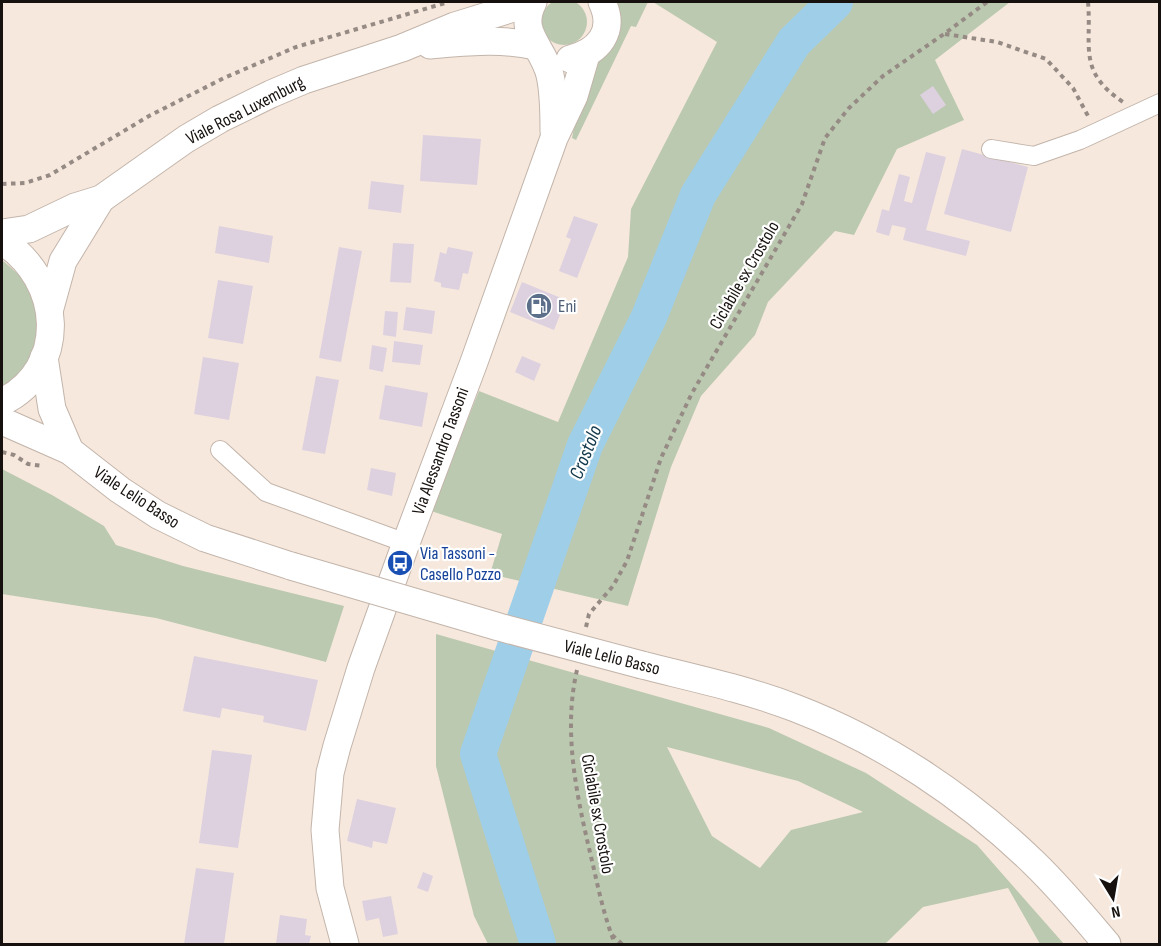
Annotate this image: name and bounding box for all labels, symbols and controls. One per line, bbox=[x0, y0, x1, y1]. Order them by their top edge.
street label: Viale Rosa Luxemburg bbox=[183, 72, 308, 149]
street label: Ciclabile sx Crostolo bbox=[705, 218, 784, 333]
fuel station icon: Eni bbox=[524, 291, 554, 321]
place label: Eni bbox=[558, 296, 576, 317]
street label: Via Alessandro Tassoni bbox=[408, 385, 473, 518]
water label: Crostolo bbox=[564, 422, 607, 483]
street label: Viale Lelio Basso bbox=[90, 462, 184, 533]
place label: Via Tassoni - Casello Pozzo bbox=[420, 543, 501, 585]
bus stop icon: Via Tassoni - Casello Pozzo bbox=[385, 548, 415, 578]
street label: Viale Lelio Basso bbox=[562, 635, 662, 680]
street label: Ciclabile sx Crostolo bbox=[577, 753, 618, 875]
north arrow bbox=[1083, 868, 1143, 928]
text: N bbox=[1110, 901, 1122, 921]

